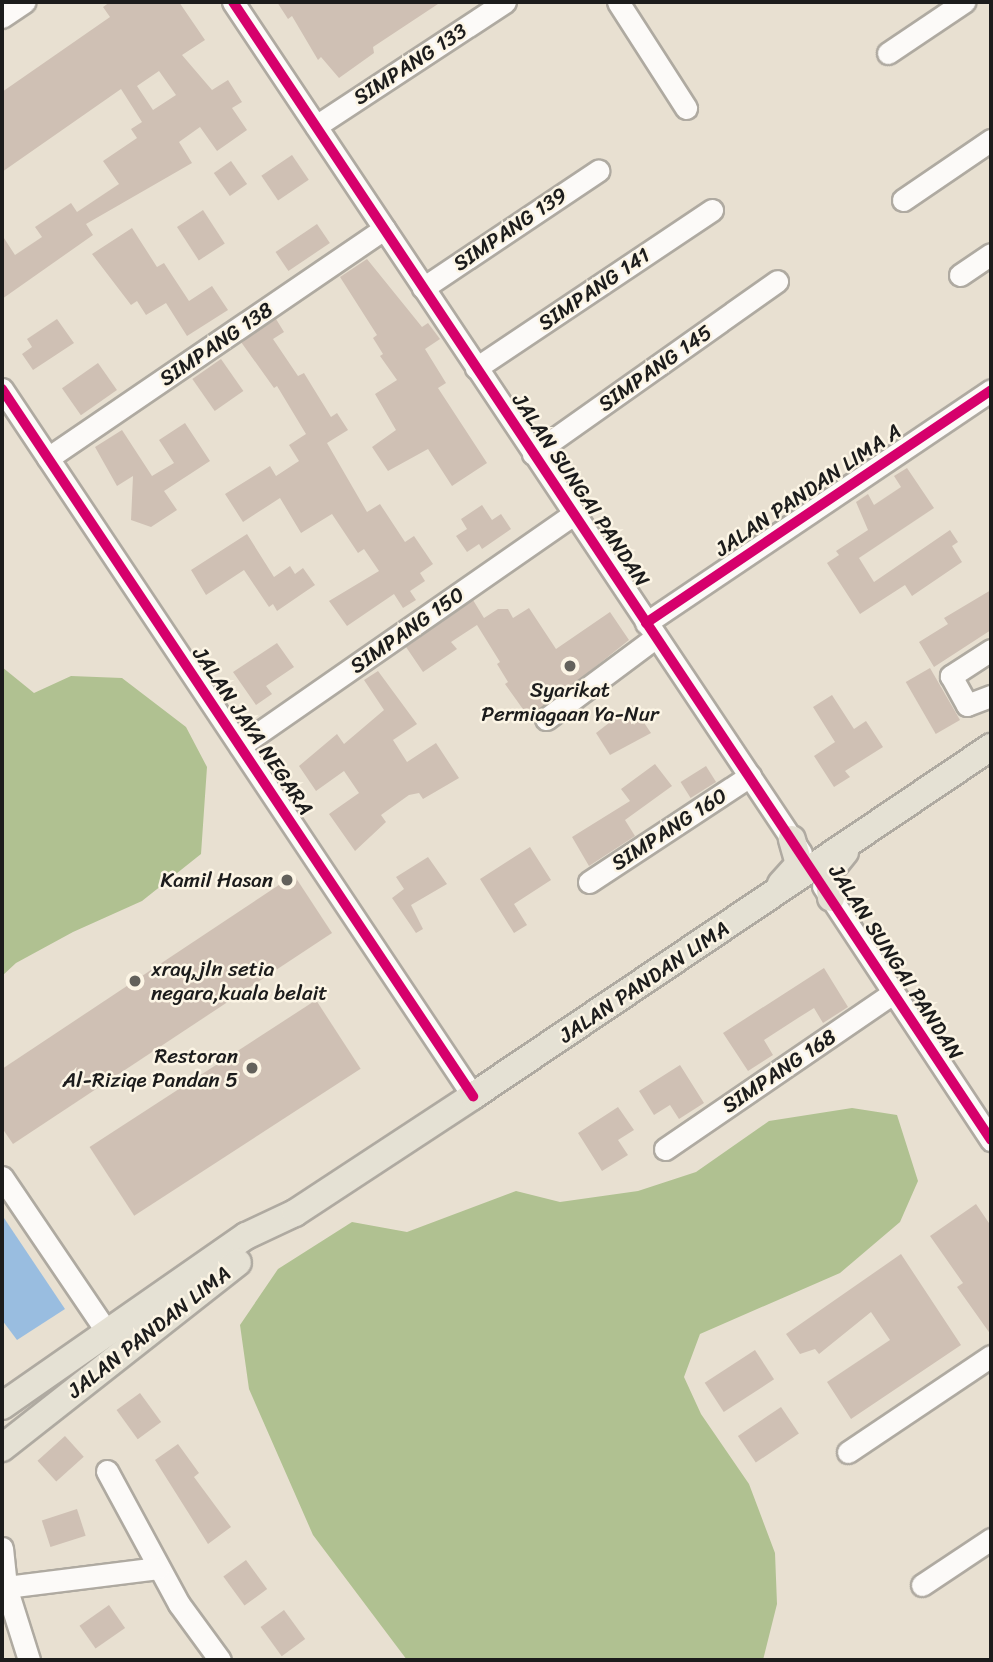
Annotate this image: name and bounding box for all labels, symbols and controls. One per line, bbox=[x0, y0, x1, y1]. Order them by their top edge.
street label: SIMPANG 133 bbox=[348, 18, 472, 110]
street label: SIMPANG 139 bbox=[448, 182, 572, 276]
street label: SIMPANG 141 bbox=[533, 242, 655, 336]
street label: SIMPANG 138 bbox=[154, 297, 278, 391]
street label: SIMPANG 145 bbox=[593, 319, 717, 417]
street label: JALAN SUNGAI PANDAN bbox=[507, 388, 655, 592]
street label: JALAN PANDAN LIMA A bbox=[709, 418, 907, 562]
street label: SIMPANG 150 bbox=[345, 581, 469, 679]
street label: JALAN JAYA NEGARA bbox=[187, 642, 319, 820]
marker: Syarikat Permiagaan Ya-Nur bbox=[562, 658, 578, 674]
place label: Syarikat Permiagaan Ya-Nur bbox=[481, 677, 659, 727]
street label: SIMPANG 160 bbox=[607, 782, 731, 876]
street label: JALAN SUNGAI PANDAN bbox=[823, 860, 969, 1064]
place label: Kamil Hasan bbox=[159, 867, 273, 893]
marker: Kamil Hasan bbox=[279, 872, 295, 888]
street label: JALAN PANDAN LIMA bbox=[553, 915, 735, 1049]
place label: xray,jln setia negara,kuala belait bbox=[151, 956, 327, 1006]
marker: xray,jln setia negara,kuala belait bbox=[125, 971, 145, 991]
street label: SIMPANG 168 bbox=[717, 1024, 841, 1118]
place label: Restoran Al-Riziqe Pandan 5 bbox=[62, 1043, 238, 1093]
marker: Restoran Al-Riziqe Pandan 5 bbox=[244, 1060, 260, 1076]
street label: JALAN PANDAN LIMA bbox=[61, 1260, 237, 1404]

